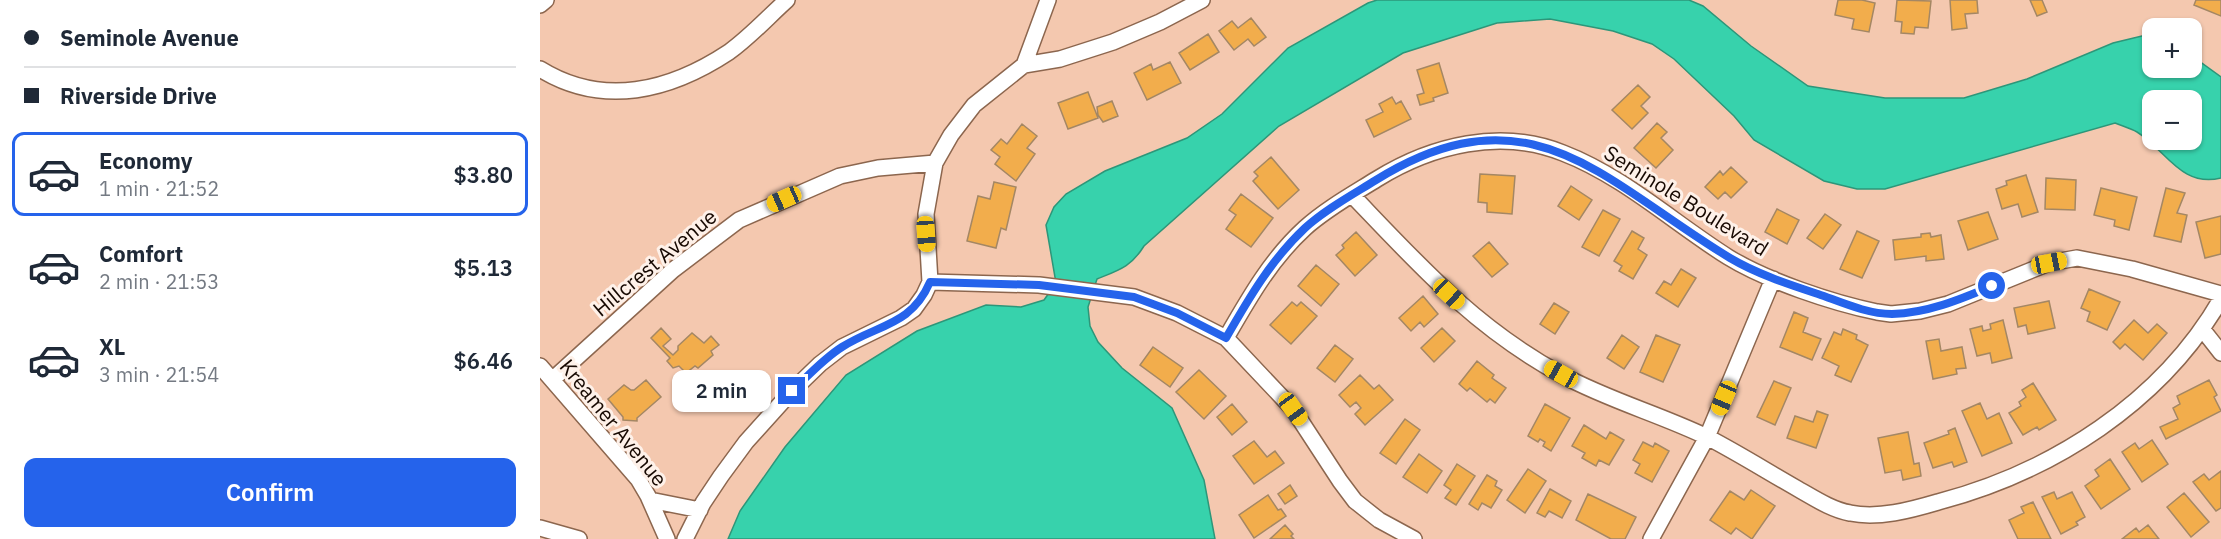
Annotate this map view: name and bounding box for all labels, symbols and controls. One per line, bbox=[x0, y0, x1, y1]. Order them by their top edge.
map controls bbox=[2142, 18, 2202, 150]
button: + bbox=[2142, 18, 2202, 78]
text: Seminole Avenue bbox=[60, 23, 239, 52]
text: Riverside Drive bbox=[60, 81, 217, 110]
button: − bbox=[2142, 90, 2202, 150]
street label: Seminole Boulevard bbox=[1599, 138, 1774, 262]
text: Economy bbox=[99, 146, 193, 175]
icon: car bbox=[27, 147, 81, 201]
text: $3.80 bbox=[454, 160, 513, 189]
text: 1 min · 21:52 bbox=[99, 175, 219, 202]
car bbox=[764, 183, 804, 215]
street label: Hillcrest Avenue bbox=[587, 202, 722, 322]
car bbox=[916, 215, 936, 253]
text: Comfort bbox=[99, 239, 183, 268]
icon: car bbox=[27, 240, 81, 294]
car bbox=[2030, 251, 2068, 275]
text: $5.13 bbox=[454, 253, 513, 282]
text: 2 min · 21:53 bbox=[99, 268, 219, 295]
route start bbox=[1978, 272, 2005, 299]
car bbox=[1430, 275, 1468, 313]
text: XL bbox=[99, 332, 125, 361]
icon: car bbox=[27, 333, 81, 387]
text: $6.46 bbox=[454, 346, 513, 375]
street label: Kreamer Avenue bbox=[554, 353, 674, 492]
car bbox=[1541, 357, 1581, 391]
text: 3 min · 21:54 bbox=[99, 361, 219, 388]
callout: 2 min bbox=[672, 370, 771, 412]
text: 2 min bbox=[696, 377, 747, 404]
route end bbox=[778, 377, 805, 404]
car bbox=[1709, 378, 1739, 418]
car bbox=[1275, 389, 1311, 429]
button: Confirm bbox=[24, 458, 516, 527]

